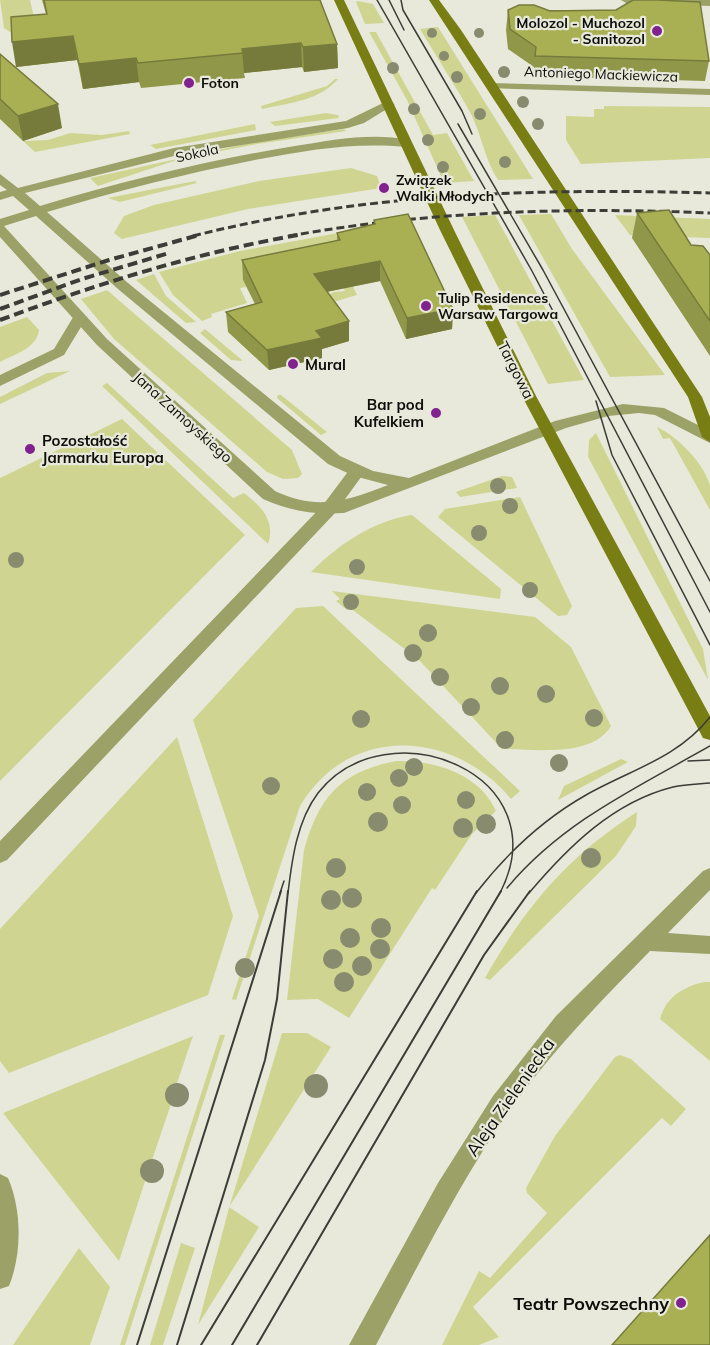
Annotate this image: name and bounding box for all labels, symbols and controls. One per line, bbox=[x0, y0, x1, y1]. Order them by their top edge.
place label: Molozol - Muchozol - Sanitozol bbox=[516, 14, 645, 48]
marker: Molozol - Muchozol - Sanitozol bbox=[650, 24, 664, 38]
street label: Antoniego Mackiewicza bbox=[524, 62, 678, 86]
place label: Foton bbox=[201, 74, 239, 92]
marker: Foton bbox=[182, 76, 196, 90]
street label: Sokola bbox=[174, 140, 220, 166]
place label: Związek Walki Młodych bbox=[396, 171, 494, 205]
marker: Związek Walki Młodych bbox=[377, 181, 391, 195]
place label: Tulip Residences Warsaw Targowa bbox=[438, 289, 558, 323]
marker: Tulip Residences Warsaw Targowa bbox=[419, 299, 433, 313]
street label: Targowa bbox=[494, 338, 538, 402]
place label: Mural bbox=[305, 355, 346, 374]
marker: Mural bbox=[286, 357, 300, 371]
street label: Jana Zamoyskiego bbox=[129, 367, 237, 467]
place label: Bar pod Kufelkiem bbox=[354, 395, 424, 431]
marker: Bar pod Kufelkiem bbox=[429, 406, 443, 420]
place label: Pozostałość Jarmarku Europa bbox=[42, 431, 164, 467]
marker: Pozostałość Jarmarku Europa bbox=[23, 442, 37, 456]
street label: Aleja Zieleniecka bbox=[461, 1033, 559, 1161]
place label: Teatr Powszechny bbox=[513, 1292, 669, 1315]
marker: Teatr Powszechny bbox=[674, 1296, 688, 1310]

